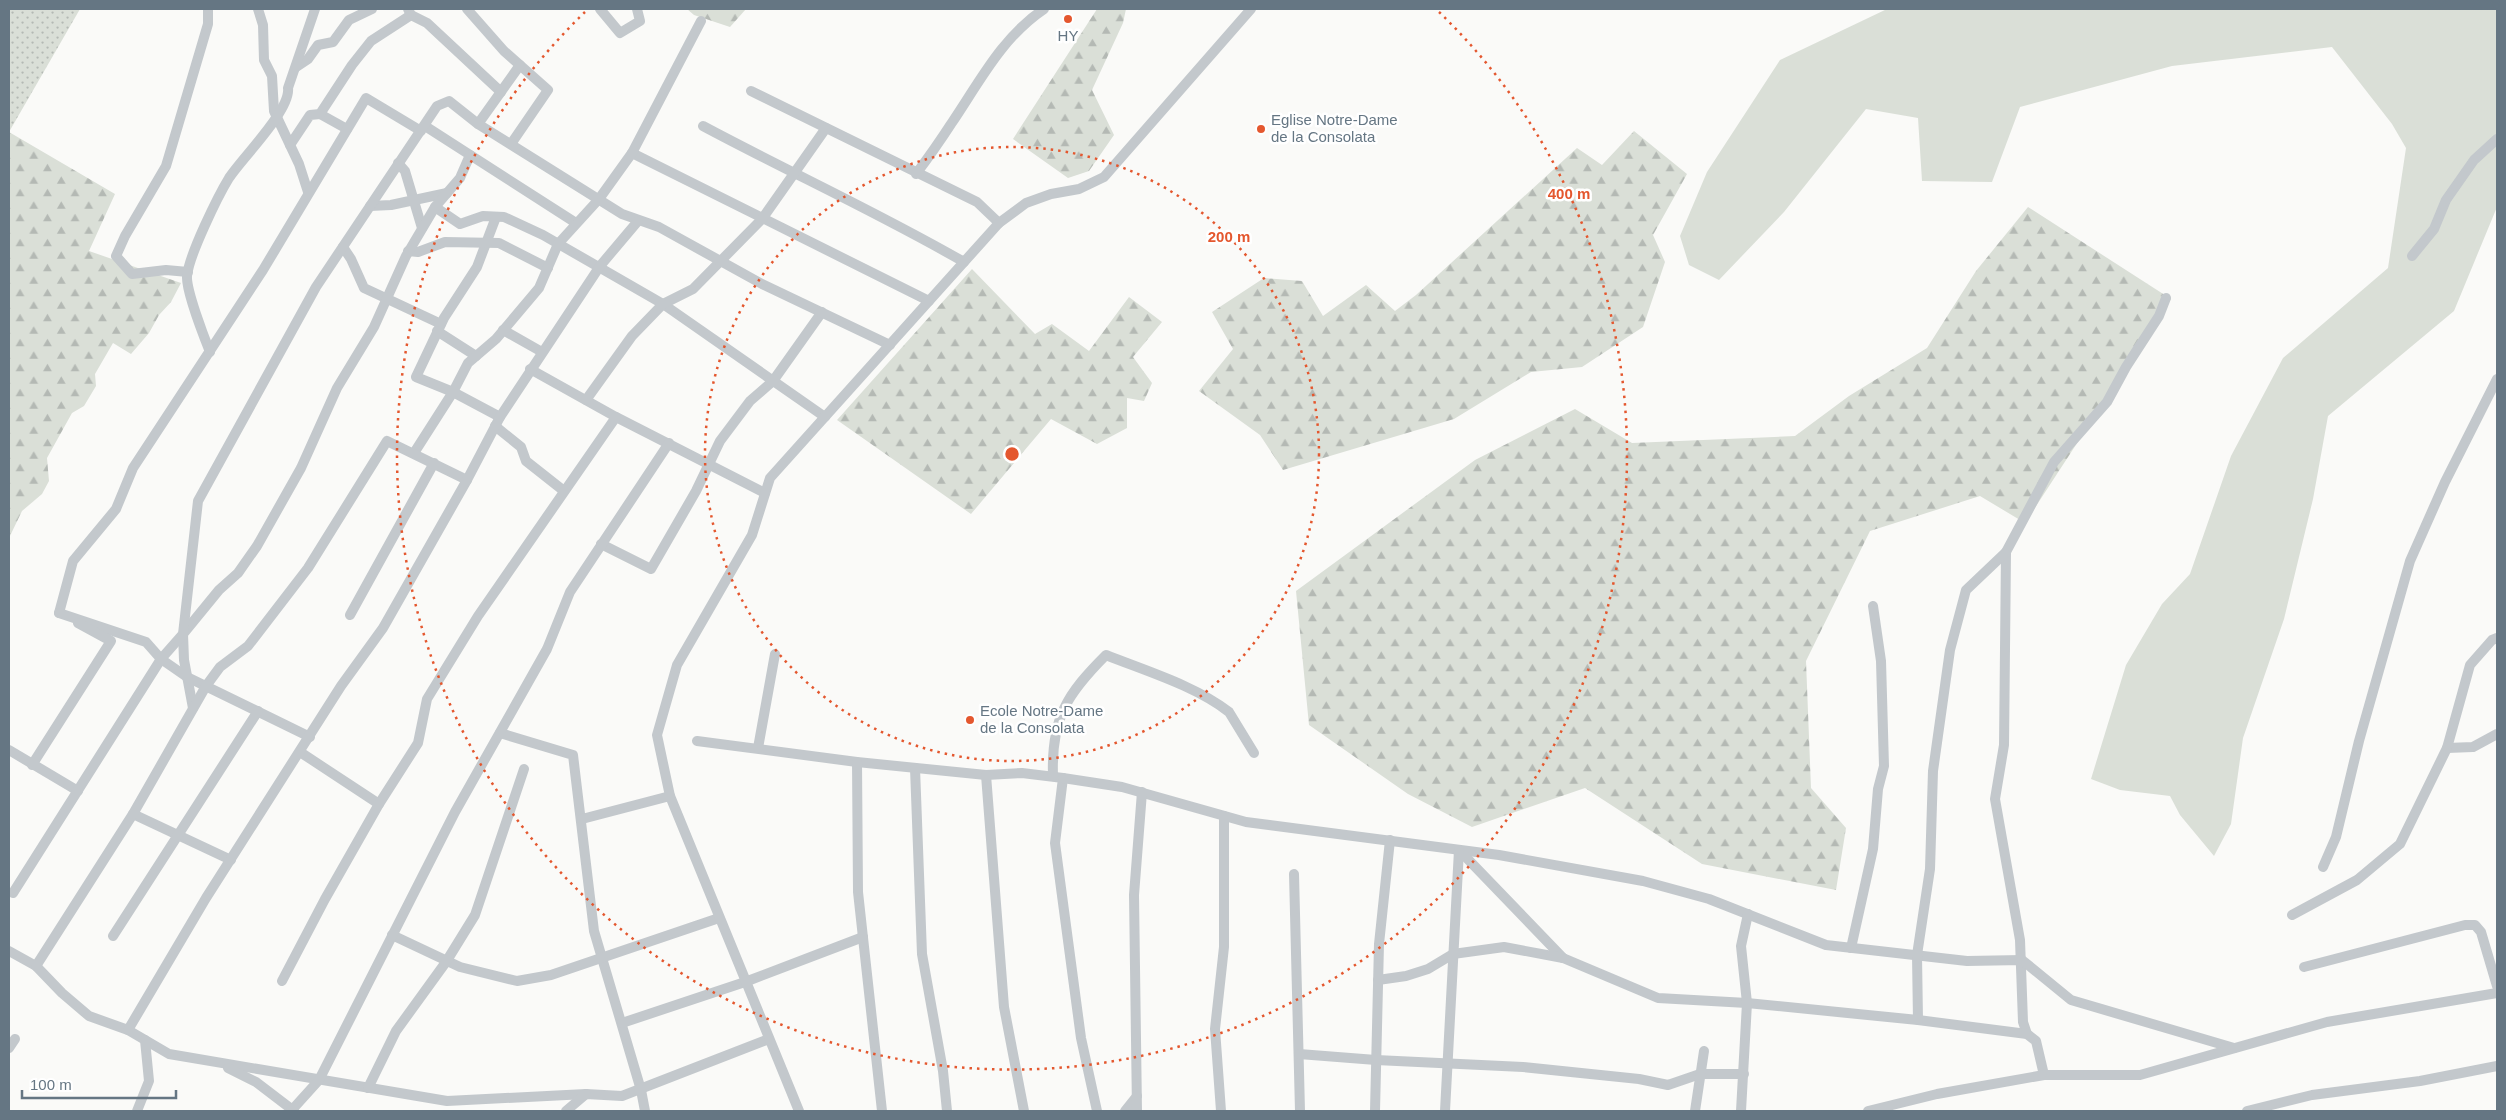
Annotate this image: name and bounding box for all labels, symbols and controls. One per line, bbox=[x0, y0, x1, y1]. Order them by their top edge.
marker: HY bbox=[1062, 13, 1074, 25]
place label: HY bbox=[1058, 27, 1078, 44]
place label: Eglise Notre-Dame de la Consolata bbox=[1271, 111, 1398, 145]
marker: Eglise Notre-Dame de la Consolata bbox=[1255, 123, 1267, 135]
text: 400 m bbox=[1548, 185, 1590, 202]
text: 200 m bbox=[1208, 228, 1250, 245]
centre of rings bbox=[1003, 445, 1021, 463]
place label: Ecole Notre-Dame de la Consolata bbox=[980, 702, 1103, 736]
marker: Ecole Notre-Dame de la Consolata bbox=[964, 714, 976, 726]
scale bar bbox=[22, 1068, 176, 1100]
text: 100 m bbox=[30, 1076, 72, 1093]

